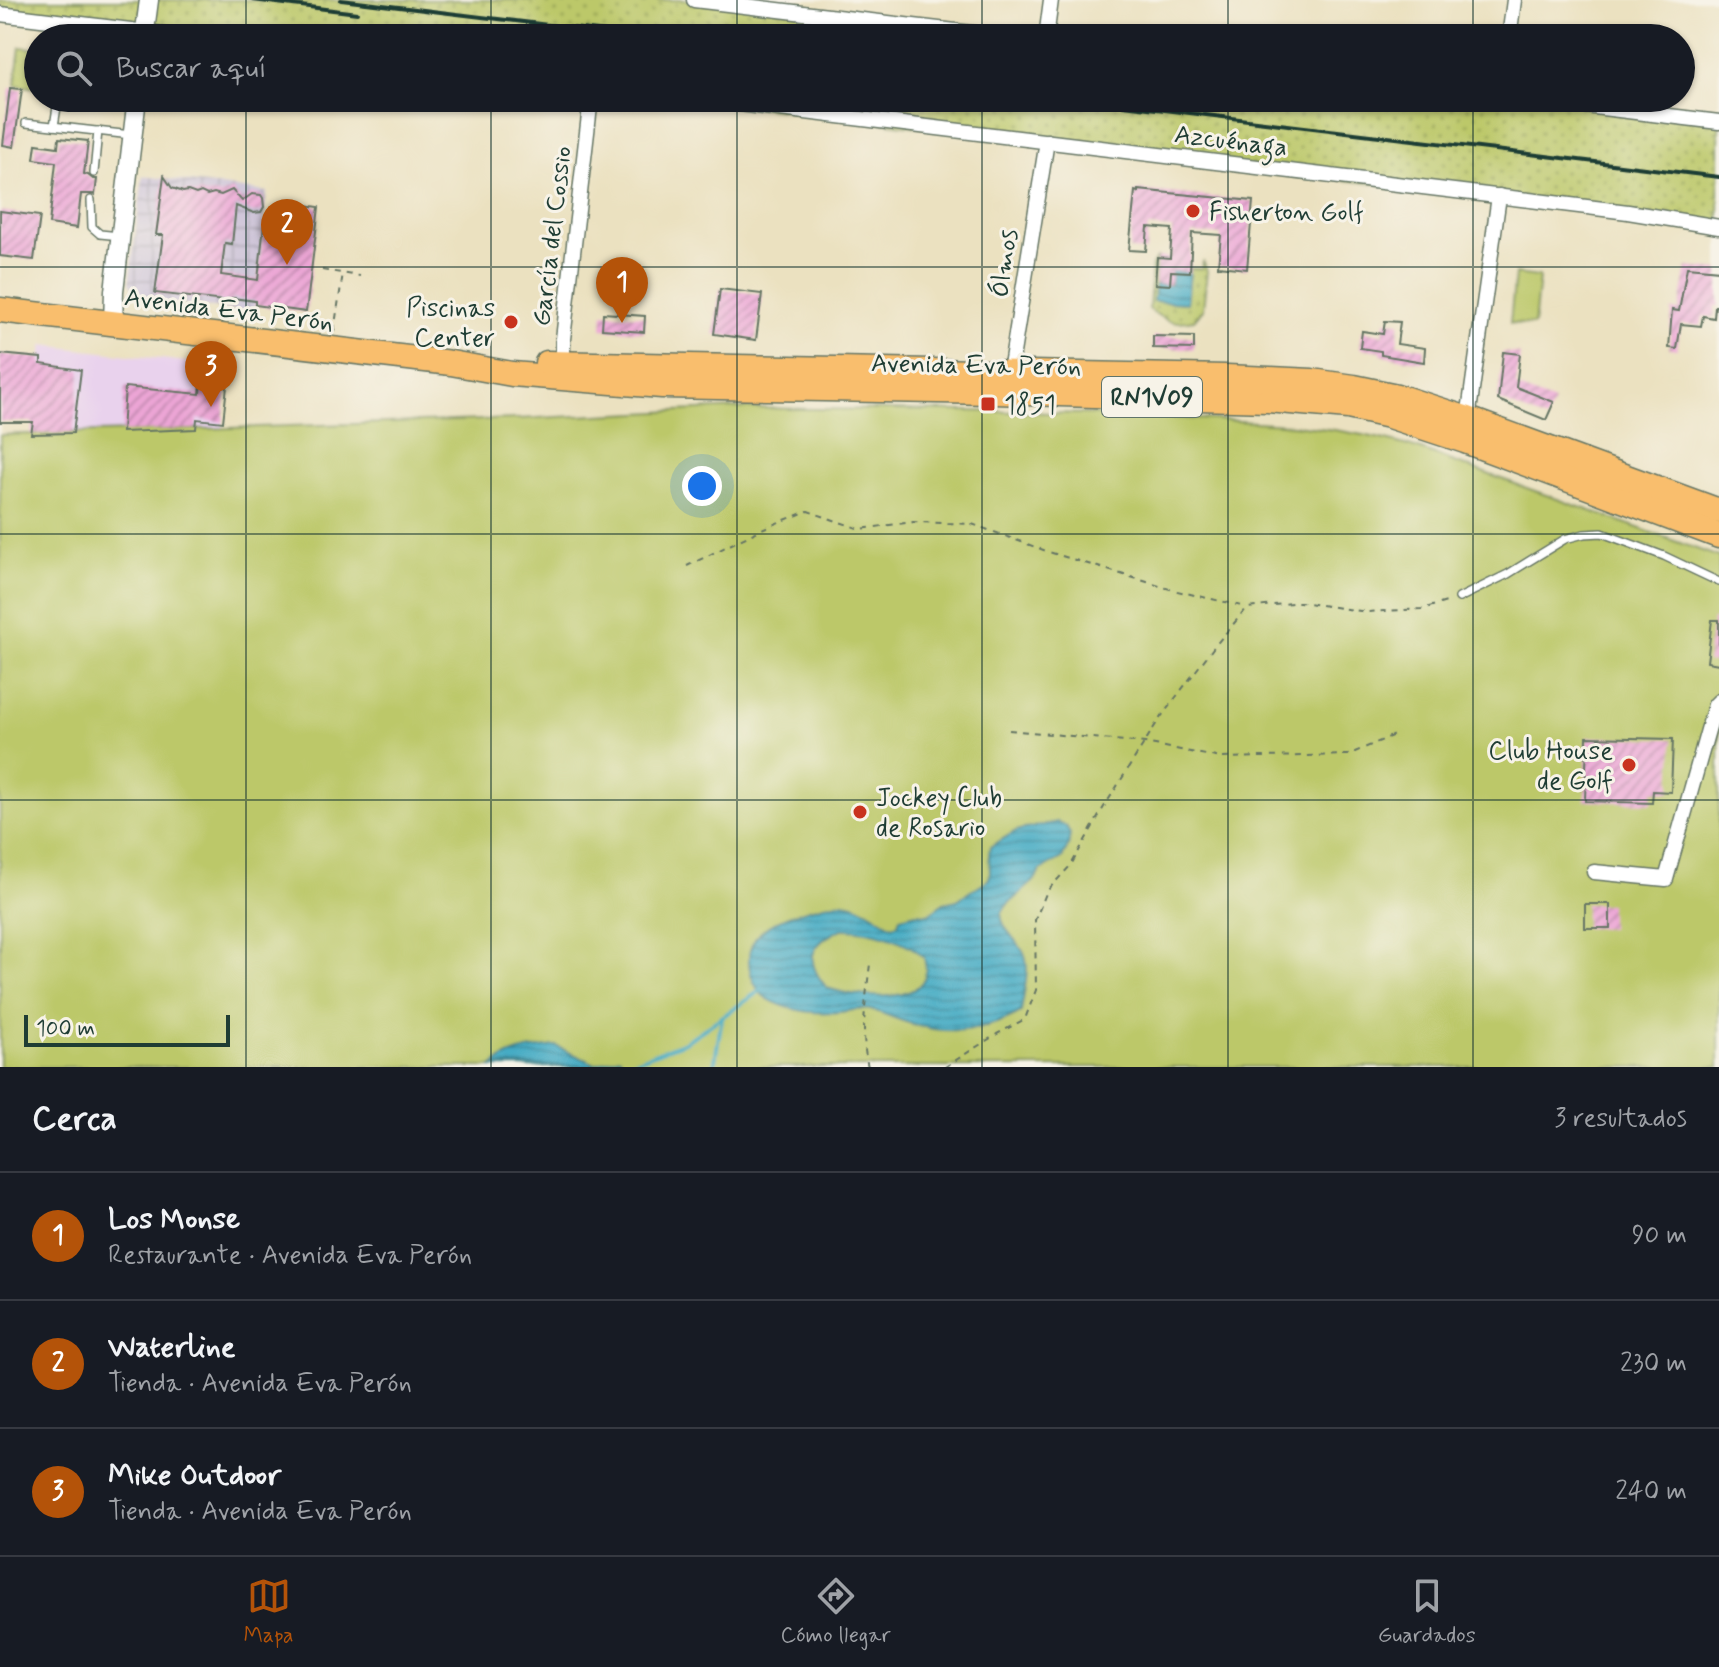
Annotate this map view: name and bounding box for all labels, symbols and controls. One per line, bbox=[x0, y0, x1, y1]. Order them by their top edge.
search box bbox=[24, 24, 1695, 112]
icon: search bbox=[52, 46, 96, 90]
text: Buscar aquí bbox=[116, 49, 267, 88]
street label: Azcuénaga bbox=[1172, 118, 1289, 169]
street label: García del Cossio bbox=[525, 144, 581, 328]
place label: Fisherton Golf bbox=[1209, 196, 1364, 230]
pin: 2 bbox=[261, 199, 313, 265]
marker: Fisherton Golf bbox=[1184, 202, 1202, 220]
street label: Ólmos bbox=[983, 227, 1027, 300]
pin: 1 bbox=[596, 257, 648, 323]
street label: Avenida Eva Perón bbox=[122, 281, 335, 341]
place label: Piscinas Center bbox=[406, 292, 495, 356]
marker: Piscinas Center bbox=[502, 313, 520, 331]
pin: 3 bbox=[185, 341, 237, 407]
street label: Avenida Eva Perón bbox=[870, 347, 1081, 385]
road number: RN1V09 bbox=[1102, 377, 1202, 417]
place label: 1851 bbox=[1004, 389, 1056, 423]
marker: 1851 bbox=[979, 395, 997, 413]
your location bbox=[682, 466, 722, 506]
place label: Club House de Golf bbox=[1488, 735, 1613, 799]
marker: Club House de Golf bbox=[1620, 756, 1638, 774]
place label: Jockey Club de Rosario bbox=[876, 782, 1002, 846]
marker: Jockey Club de Rosario bbox=[851, 803, 869, 821]
scale bar bbox=[24, 1011, 230, 1047]
text: 100 m bbox=[36, 1015, 95, 1043]
text: Cerca bbox=[32, 1097, 117, 1142]
text: 3 resultados bbox=[1555, 1102, 1687, 1136]
text: Los Monse bbox=[108, 1200, 240, 1239]
text: 1 bbox=[52, 1219, 64, 1253]
text: 90 m bbox=[1632, 1219, 1687, 1253]
text: Restaurante · Avenida Eva Perón bbox=[108, 1239, 472, 1273]
text: Waterline bbox=[108, 1328, 236, 1367]
text: 2 bbox=[52, 1347, 64, 1381]
text: 230 m bbox=[1620, 1347, 1687, 1381]
text: Tienda · Avenida Eva Perón bbox=[108, 1367, 412, 1401]
text: Mike Outdoor bbox=[108, 1456, 281, 1495]
text: 3 bbox=[52, 1475, 64, 1509]
text: 240 m bbox=[1615, 1475, 1687, 1509]
text: Tienda · Avenida Eva Perón bbox=[108, 1495, 412, 1529]
tab: Mapa bbox=[243, 1574, 294, 1650]
tab: Cómo llegar bbox=[781, 1574, 891, 1650]
tab: Guardados bbox=[1378, 1574, 1475, 1650]

